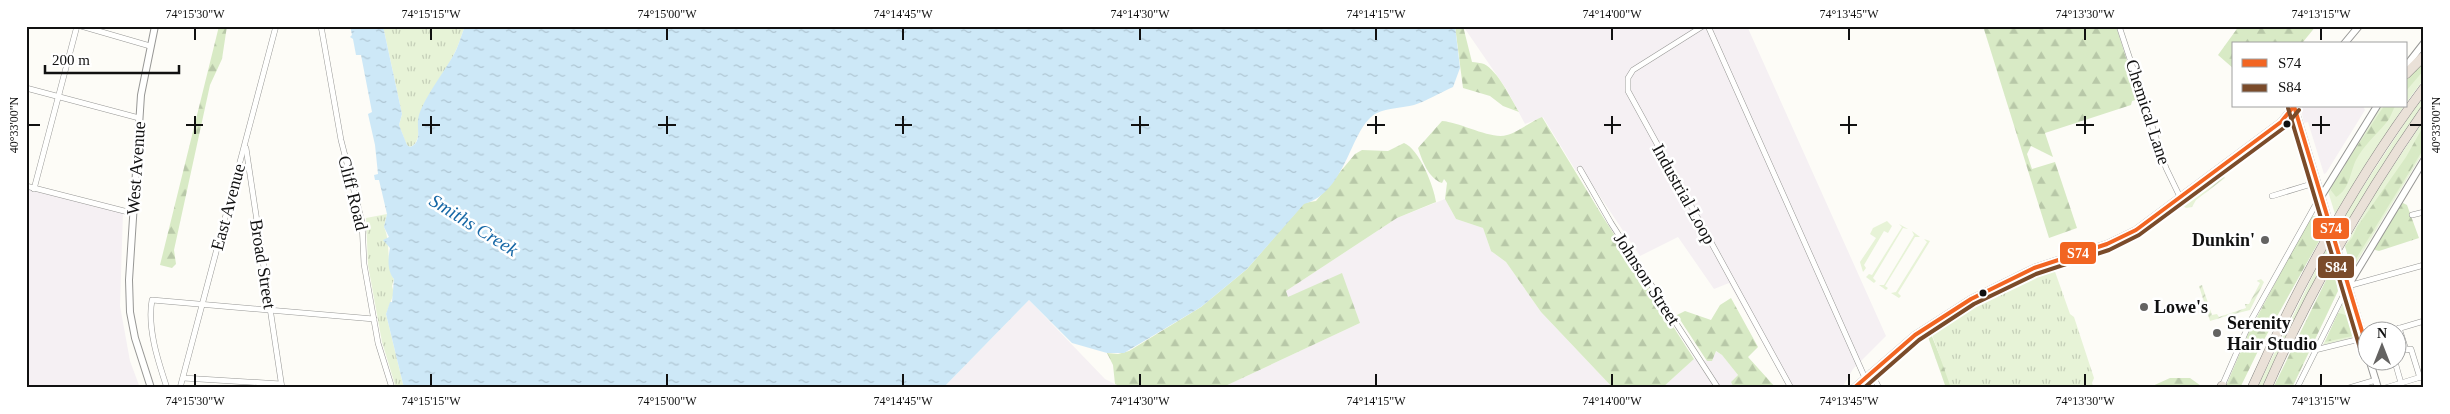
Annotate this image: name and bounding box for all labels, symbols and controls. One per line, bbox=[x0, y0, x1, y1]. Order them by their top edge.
text: 74°15'30"W bbox=[165, 7, 225, 21]
text: 74°15'15"W bbox=[401, 7, 461, 21]
text: 74°15'00"W bbox=[637, 7, 697, 21]
text: 74°14'45"W bbox=[873, 7, 933, 21]
text: 74°14'30"W bbox=[1110, 7, 1170, 21]
text: 74°14'15"W bbox=[1346, 7, 1406, 21]
text: 74°14'00"W bbox=[1582, 7, 1642, 21]
text: 74°13'45"W bbox=[1819, 7, 1879, 21]
text: 74°13'30"W bbox=[2055, 7, 2115, 21]
text: 74°13'15"W bbox=[2291, 7, 2351, 21]
scale bar bbox=[45, 42, 179, 74]
legend bbox=[2232, 42, 2408, 108]
text: 200 m bbox=[52, 52, 90, 68]
text: S74 bbox=[2278, 55, 2302, 71]
street label: Chemical Lane bbox=[2122, 57, 2174, 167]
text: S84 bbox=[2278, 79, 2302, 95]
text: 40°33'00"N bbox=[7, 96, 21, 153]
text: 40°33'00"N bbox=[2429, 96, 2443, 153]
unlabelled marker bbox=[2282, 119, 2292, 129]
street label: West Avenue bbox=[123, 121, 149, 215]
street label: Industrial Loop bbox=[1648, 140, 1720, 248]
street label: Cliff Road bbox=[334, 154, 372, 232]
street label: East Avenue bbox=[207, 161, 249, 253]
water label: Smiths Creek bbox=[426, 190, 522, 261]
line badge: S74 bbox=[2312, 217, 2350, 240]
street label: Broad Street bbox=[246, 218, 280, 310]
text: S74 bbox=[2320, 221, 2342, 236]
street label: Johnson Street bbox=[1610, 229, 1684, 329]
place label: Dunkin' bbox=[2192, 230, 2255, 250]
marker: Dunkin' bbox=[2259, 234, 2271, 246]
line badge: S74 bbox=[2059, 241, 2097, 265]
text: S74 bbox=[2067, 246, 2089, 261]
line badge: S84 bbox=[2317, 255, 2355, 279]
text: S84 bbox=[2325, 260, 2347, 275]
unlabelled marker bbox=[1978, 288, 1988, 298]
place label: Lowe's bbox=[2154, 297, 2208, 317]
marker: Lowe's bbox=[2138, 301, 2150, 313]
place label: Serenity Hair Studio bbox=[2227, 313, 2317, 354]
north arrow bbox=[2358, 322, 2408, 372]
text: N bbox=[2377, 326, 2387, 341]
marker: Serenity Hair Studio bbox=[2211, 327, 2223, 339]
text: 74°15'30"W bbox=[165, 394, 225, 408]
text: 74°15'15"W bbox=[401, 394, 461, 408]
text: 74°15'00"W bbox=[637, 394, 697, 408]
text: 74°14'45"W bbox=[873, 394, 933, 408]
text: 74°14'30"W bbox=[1110, 394, 1170, 408]
text: 74°14'15"W bbox=[1346, 394, 1406, 408]
text: 74°14'00"W bbox=[1582, 394, 1642, 408]
text: 74°13'45"W bbox=[1819, 394, 1879, 408]
text: 74°13'30"W bbox=[2055, 394, 2115, 408]
text: 74°13'15"W bbox=[2291, 394, 2351, 408]

